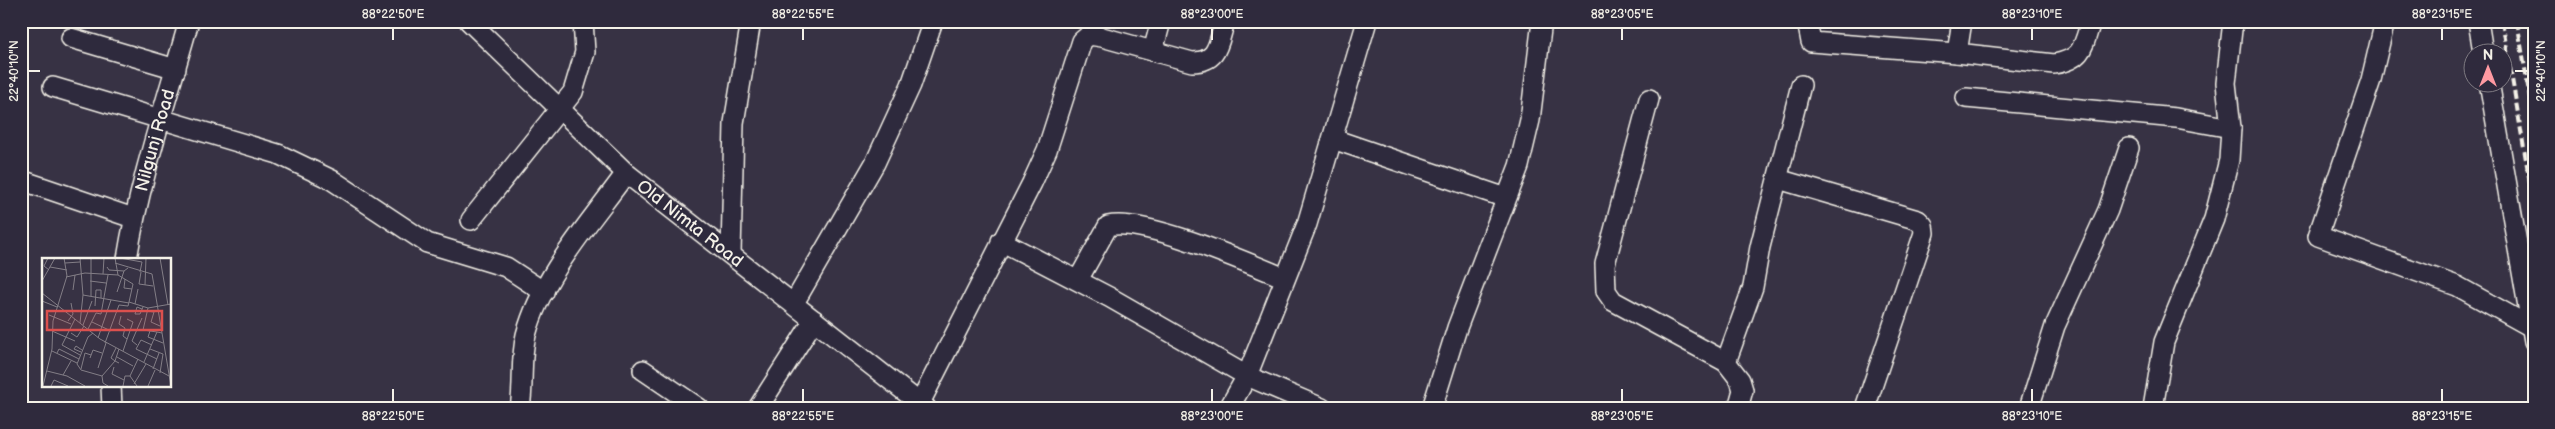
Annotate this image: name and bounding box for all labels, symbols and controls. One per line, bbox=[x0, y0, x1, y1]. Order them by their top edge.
text: 88°22'50"E bbox=[362, 7, 424, 22]
text: 88°22'55"E bbox=[772, 7, 834, 22]
text: 88°23'00"E bbox=[1181, 7, 1244, 22]
text: 88°23'05"E bbox=[1591, 7, 1653, 22]
text: 88°23'10"E bbox=[2002, 7, 2062, 22]
text: 88°23'15"E bbox=[2412, 7, 2472, 22]
text: 22°40'10"N bbox=[7, 40, 22, 102]
text: 22°40'10"N bbox=[2534, 40, 2549, 102]
north arrow bbox=[2462, 42, 2512, 92]
text: N bbox=[2483, 47, 2493, 64]
street label: Nilgunj Road bbox=[131, 87, 179, 193]
street label: Old Nimta Road bbox=[633, 175, 747, 271]
inset map bbox=[42, 258, 171, 386]
text: 88°22'50"E bbox=[362, 409, 424, 424]
text: 88°22'55"E bbox=[772, 409, 834, 424]
text: 88°23'00"E bbox=[1181, 409, 1244, 424]
text: 88°23'05"E bbox=[1591, 409, 1653, 424]
text: 88°23'10"E bbox=[2002, 409, 2062, 424]
text: 88°23'15"E bbox=[2412, 409, 2472, 424]

